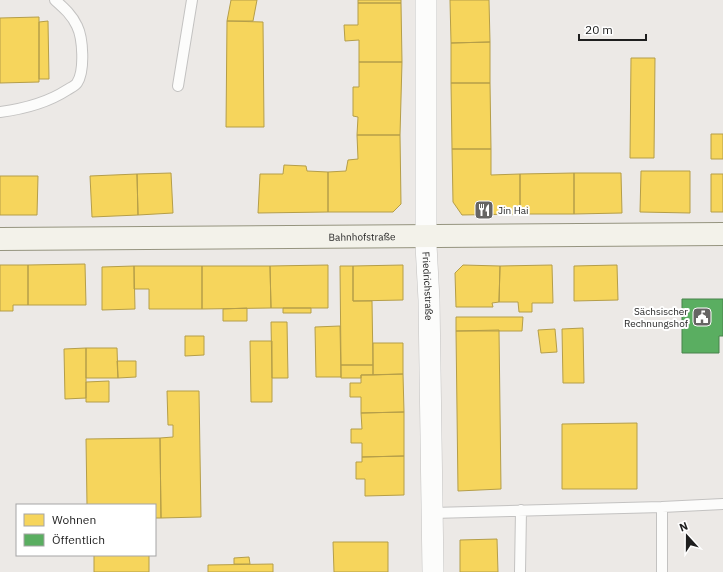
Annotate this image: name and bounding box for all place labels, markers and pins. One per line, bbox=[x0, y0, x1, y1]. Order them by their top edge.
restaurant icon: Jin Hai bbox=[473, 199, 495, 221]
place label: Jin Hai bbox=[498, 204, 529, 217]
place label: Sächsischer Rechnungshof bbox=[624, 305, 689, 330]
public building icon: Sächsischer Rechnungshof bbox=[691, 306, 713, 328]

